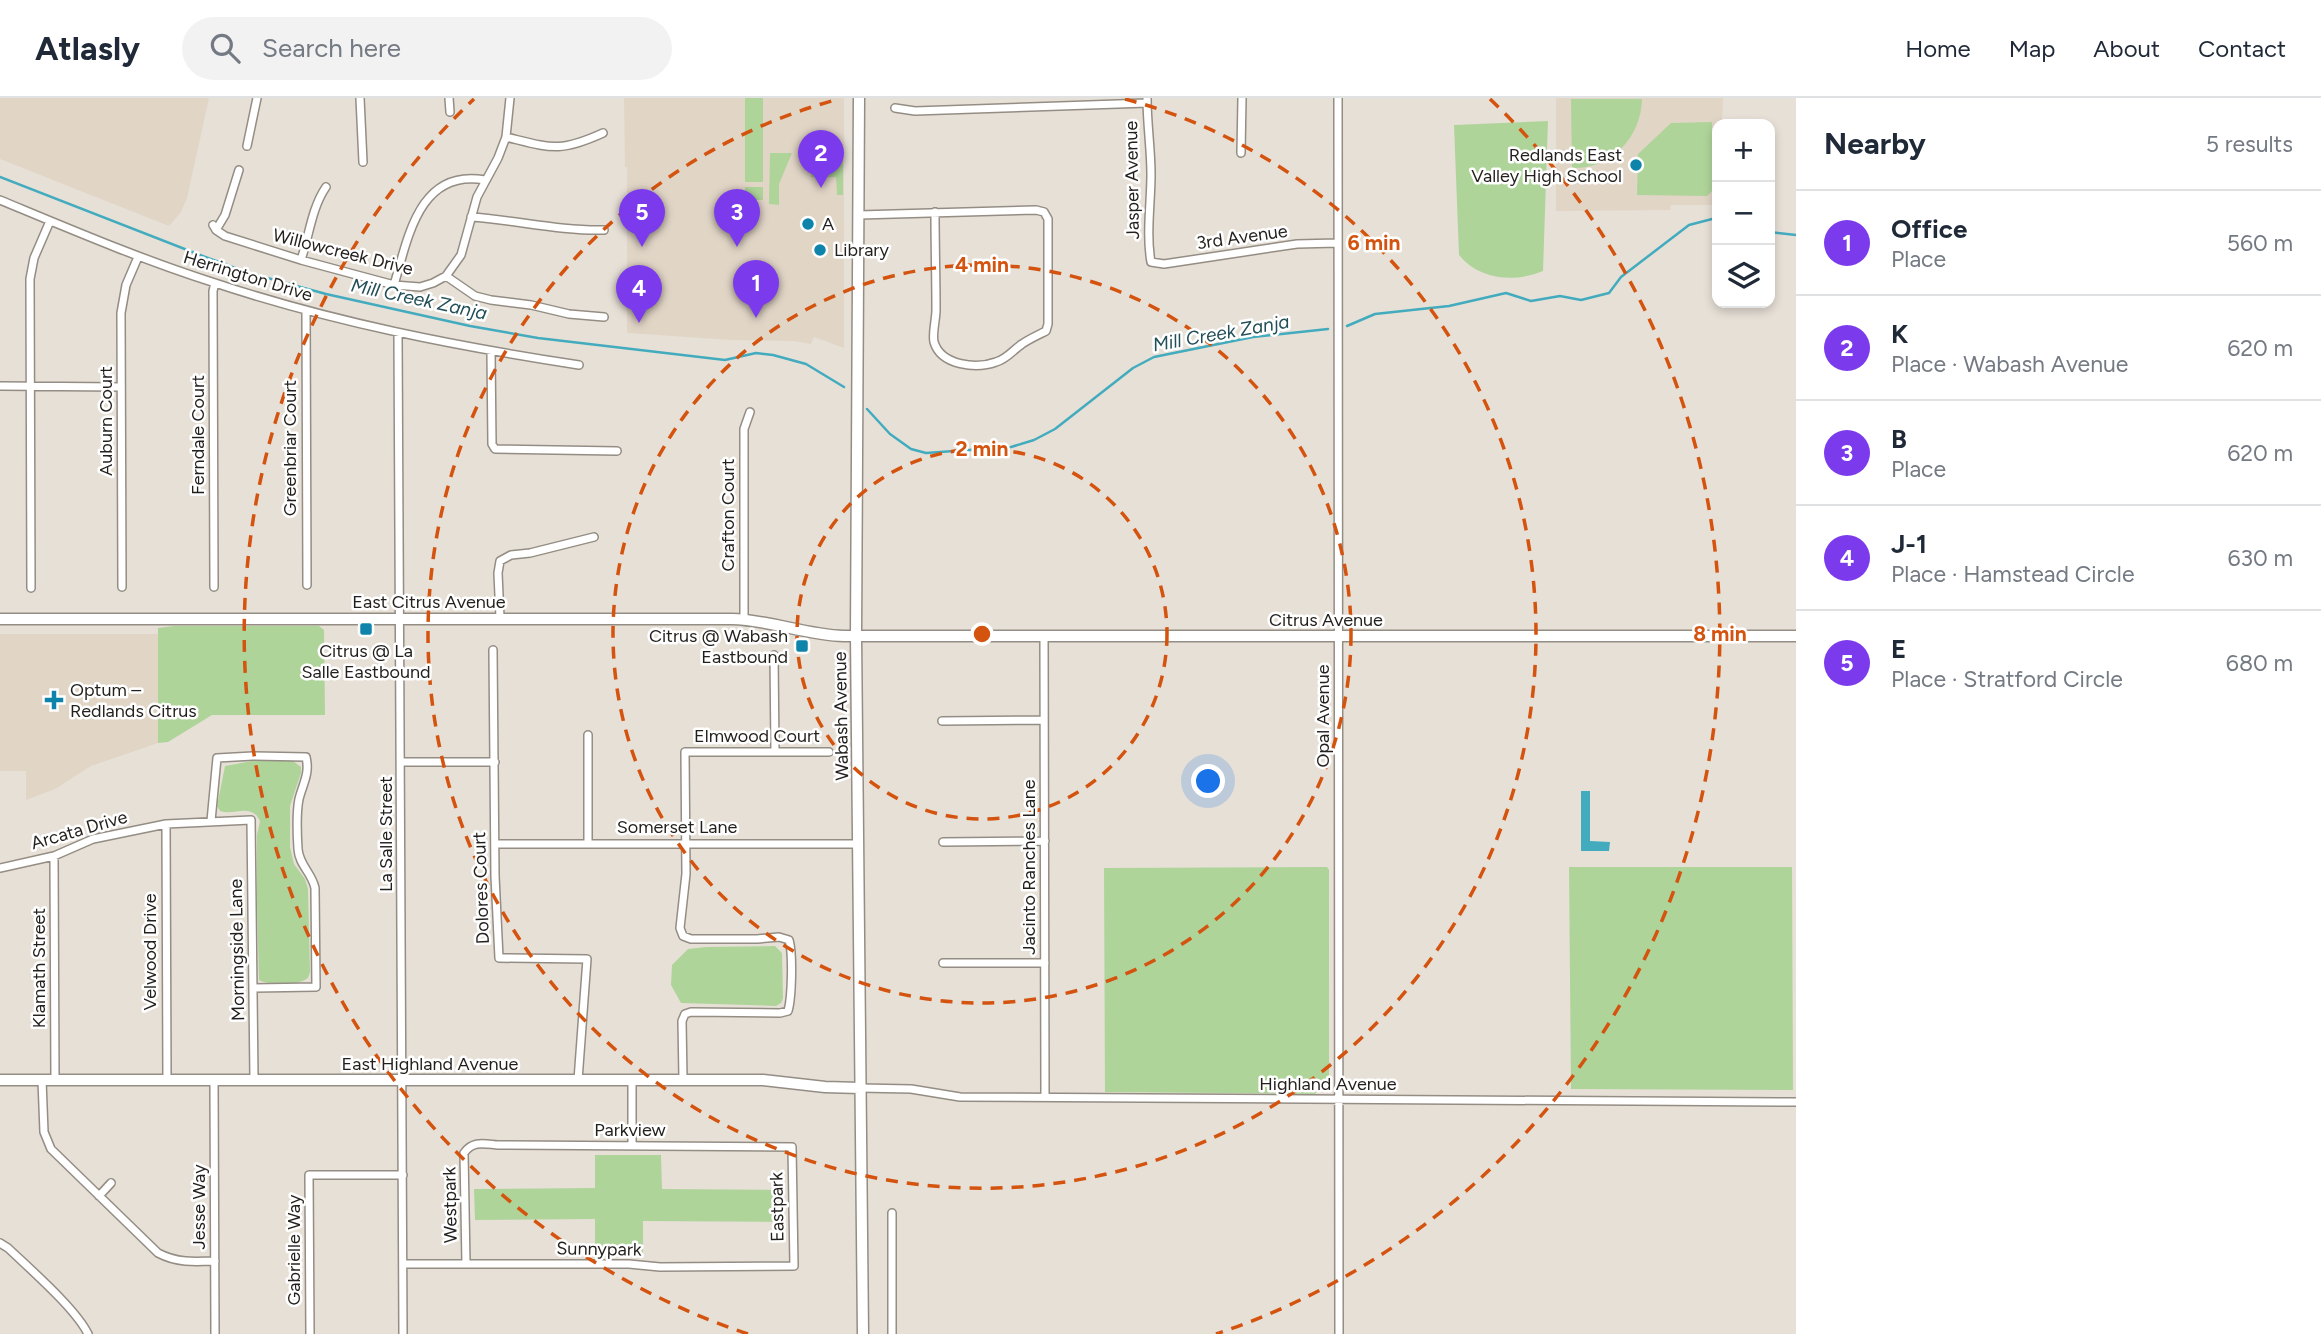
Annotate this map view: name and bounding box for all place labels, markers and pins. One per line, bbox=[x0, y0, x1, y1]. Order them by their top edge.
pin: 2 bbox=[798, 130, 844, 188]
place label: Redlands East Valley High School bbox=[1471, 144, 1622, 187]
marker: Redlands East Valley High School bbox=[1628, 157, 1644, 173]
pin: 5 bbox=[619, 189, 665, 247]
pin: 3 bbox=[714, 189, 760, 247]
place label: A bbox=[822, 213, 834, 235]
marker: A bbox=[800, 216, 816, 232]
place label: Library bbox=[834, 239, 889, 261]
marker: Library bbox=[812, 242, 828, 258]
pin: 1 bbox=[733, 260, 779, 318]
pin: 4 bbox=[616, 265, 662, 323]
marker: Citrus @ La Salle Eastbound bbox=[358, 621, 374, 637]
centre of rings bbox=[970, 622, 994, 646]
place label: Citrus @ Wabash Eastbound bbox=[649, 625, 788, 668]
marker: Citrus @ Wabash Eastbound bbox=[794, 638, 810, 654]
place label: Citrus @ La Salle Eastbound bbox=[301, 640, 431, 683]
place label: Optum – Redlands Citrus bbox=[70, 679, 197, 722]
marker: Optum – Redlands Citrus bbox=[44, 690, 64, 710]

